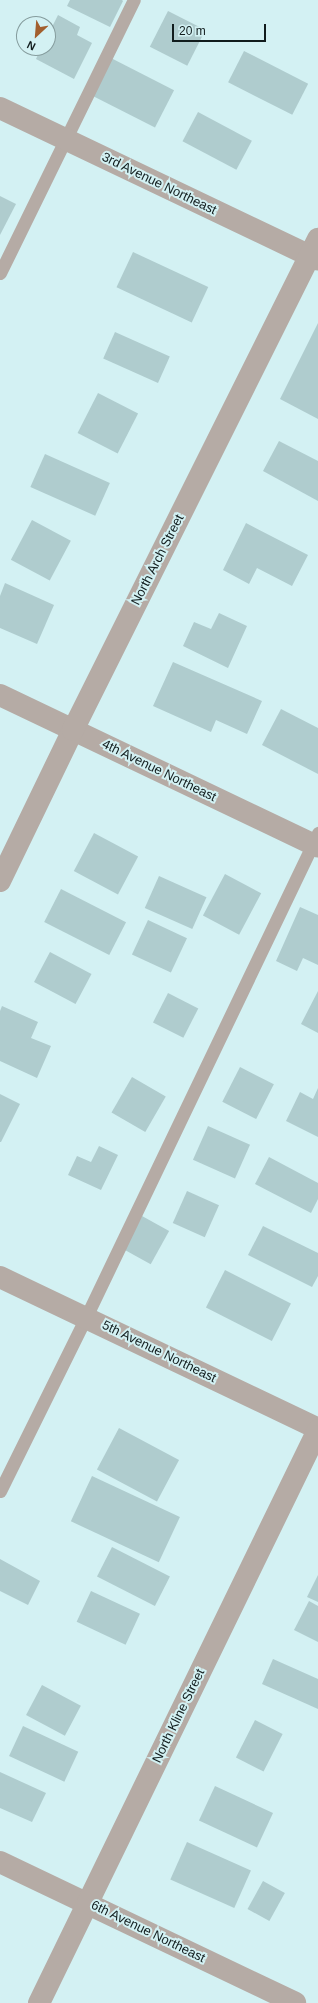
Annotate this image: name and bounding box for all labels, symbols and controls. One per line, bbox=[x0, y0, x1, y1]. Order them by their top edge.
north arrow bbox=[16, 16, 56, 56]
scale bar bbox=[174, 16, 268, 42]
text: 20 m bbox=[179, 24, 206, 38]
text: N bbox=[25, 39, 37, 53]
street label: 3rd Avenue Northeast bbox=[99, 149, 219, 219]
street label: North Arch Street bbox=[128, 512, 188, 608]
street label: 4th Avenue Northeast bbox=[99, 736, 219, 806]
street label: 5th Avenue Northeast bbox=[99, 1317, 219, 1387]
street label: North Kline Street bbox=[150, 1666, 208, 1766]
street label: 6th Avenue Northeast bbox=[88, 1897, 208, 1967]

